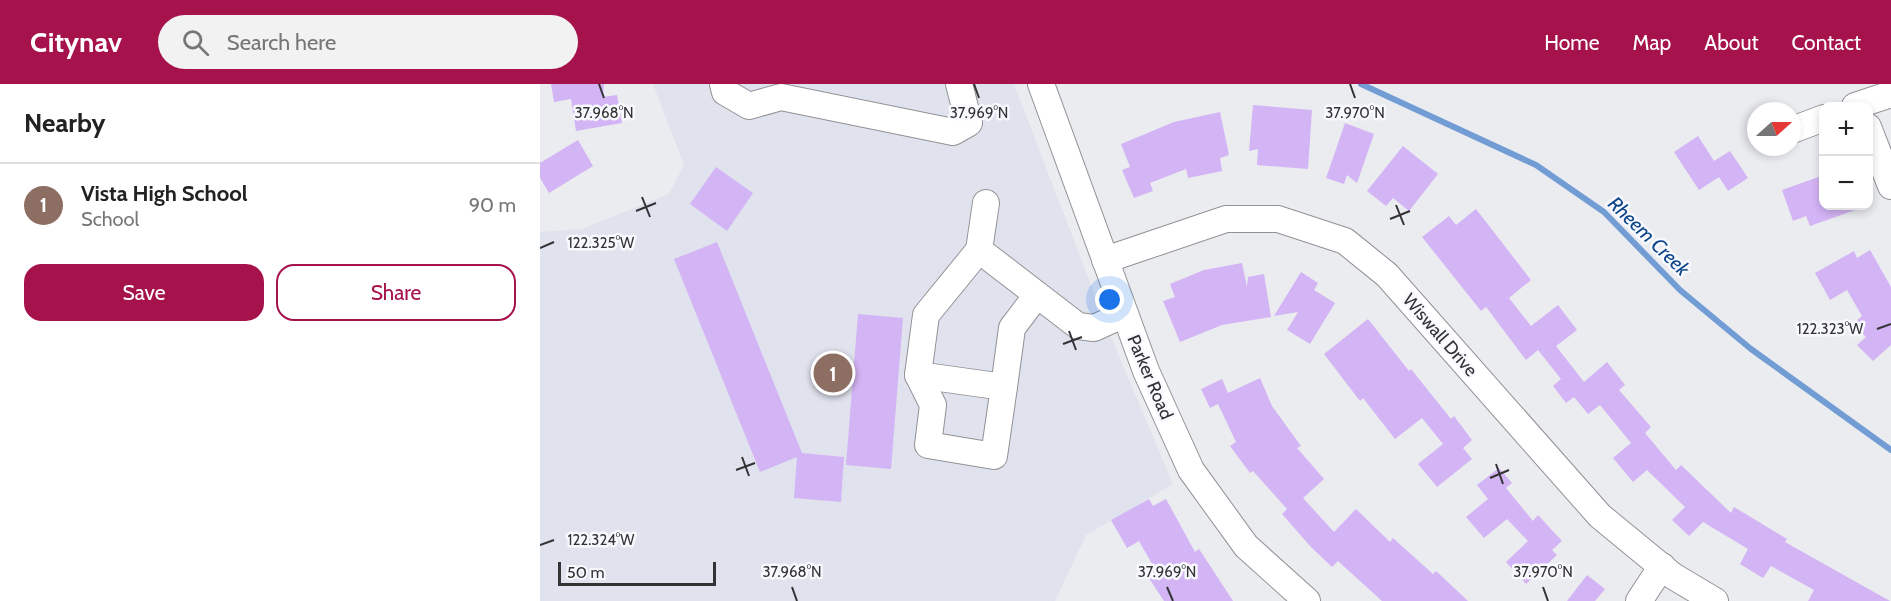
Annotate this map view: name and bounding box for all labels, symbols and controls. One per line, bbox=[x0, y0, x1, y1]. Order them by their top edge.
search box bbox=[158, 15, 578, 69]
text: Citynav bbox=[30, 25, 122, 59]
icon: search bbox=[179, 26, 212, 59]
text: Search here bbox=[227, 29, 336, 56]
text: Home bbox=[1544, 30, 1600, 55]
text: Map bbox=[1633, 30, 1671, 55]
text: About bbox=[1704, 30, 1758, 55]
text: Contact bbox=[1791, 30, 1861, 55]
north arrow bbox=[1747, 102, 1801, 156]
map controls bbox=[1819, 102, 1873, 210]
button: + bbox=[1819, 102, 1873, 156]
text: 37.968°N bbox=[574, 104, 634, 122]
text: 37.969°N bbox=[950, 104, 1008, 122]
text: 37.970°N bbox=[1325, 104, 1385, 122]
text: Nearby bbox=[24, 107, 105, 139]
button: − bbox=[1819, 156, 1873, 210]
text: Vista High School bbox=[81, 180, 248, 207]
water label: Rheem Creek bbox=[1603, 191, 1696, 282]
text: 1 bbox=[40, 193, 47, 217]
text: 90 m bbox=[469, 193, 516, 217]
text: School bbox=[81, 207, 139, 231]
text: 122.325°W bbox=[568, 234, 635, 252]
button: Save bbox=[24, 264, 264, 321]
button: Share bbox=[276, 264, 516, 321]
your location bbox=[1095, 285, 1124, 314]
street label: Wiswall Drive bbox=[1398, 289, 1482, 381]
text: 122.323°W bbox=[1797, 320, 1864, 338]
street label: Parker Road bbox=[1122, 331, 1178, 423]
pin: 1 bbox=[814, 350, 852, 396]
text: 122.324°W bbox=[568, 531, 635, 549]
scale bar bbox=[558, 559, 716, 586]
text: 50 m bbox=[567, 563, 604, 582]
text: 37.968°N bbox=[762, 563, 822, 581]
text: 37.969°N bbox=[1138, 563, 1196, 581]
text: 37.970°N bbox=[1513, 563, 1573, 581]

